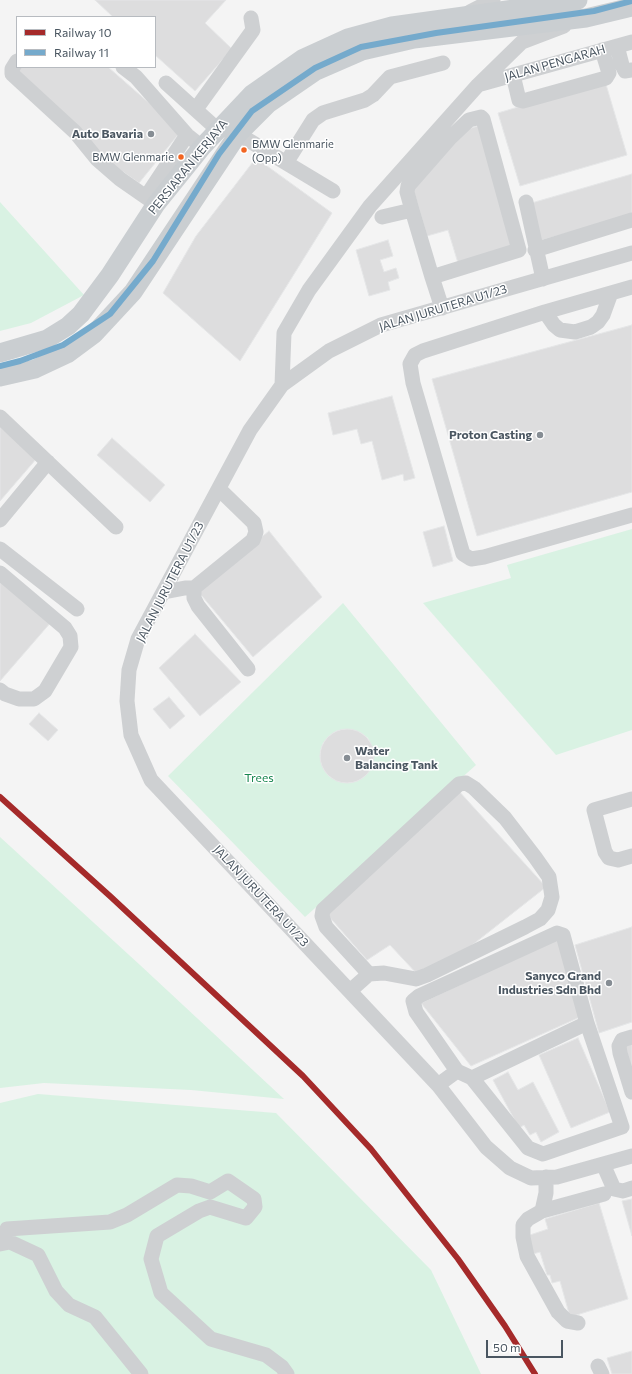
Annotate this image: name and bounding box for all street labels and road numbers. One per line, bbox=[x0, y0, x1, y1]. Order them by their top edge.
street label: JALAN PENGARAH bbox=[503, 42, 607, 84]
street label: PERSIARAN KERJAYA bbox=[145, 117, 231, 217]
street label: JALAN JURUTERA U1/23 bbox=[377, 282, 509, 334]
street label: JALAN JURUTERA U1/23 bbox=[133, 519, 207, 645]
street label: JALAN JURUTERA U1/23 bbox=[210, 842, 312, 950]

